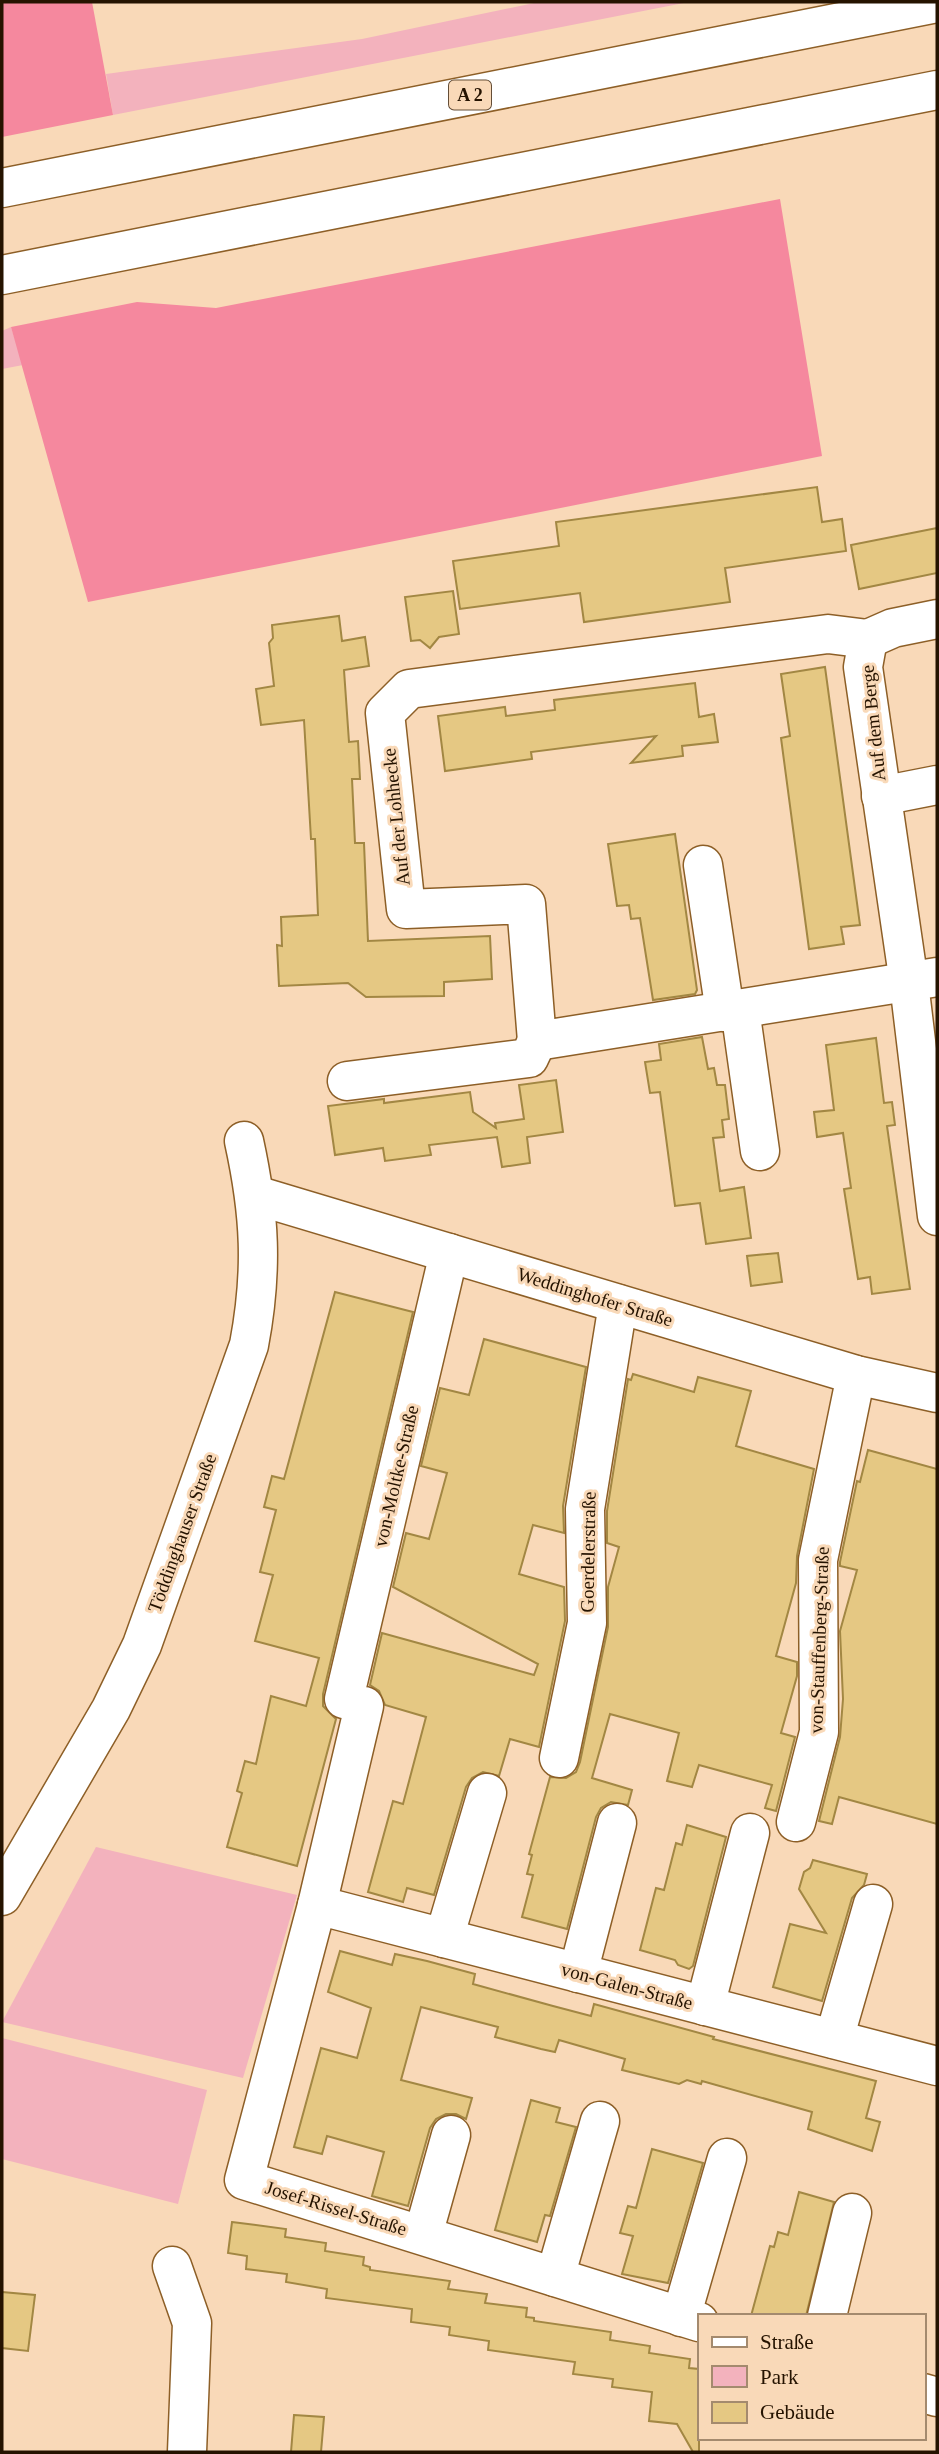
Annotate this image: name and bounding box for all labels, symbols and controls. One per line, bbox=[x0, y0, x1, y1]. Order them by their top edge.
road number: A 2 bbox=[449, 80, 491, 110]
street label: Auf dem Berge bbox=[856, 664, 890, 782]
street label: Auf der Lohhecke bbox=[378, 747, 414, 887]
street label: Weddinghofer Straße bbox=[515, 1263, 675, 1331]
street label: von-Moltke-Straße bbox=[370, 1403, 422, 1549]
street label: Töddinghauser Straße bbox=[144, 1451, 220, 1615]
street label: Goerdelerstraße bbox=[576, 1491, 600, 1613]
street label: von-Stauffenberg-Straße bbox=[805, 1546, 833, 1734]
street label: von-Galen-Straße bbox=[559, 1958, 695, 2014]
street label: Josef-Rissel-Straße bbox=[263, 2177, 409, 2239]
legend bbox=[698, 2314, 925, 2440]
text: Straße bbox=[760, 2330, 814, 2354]
text: Park bbox=[760, 2365, 799, 2389]
text: Gebäude bbox=[760, 2400, 835, 2424]

